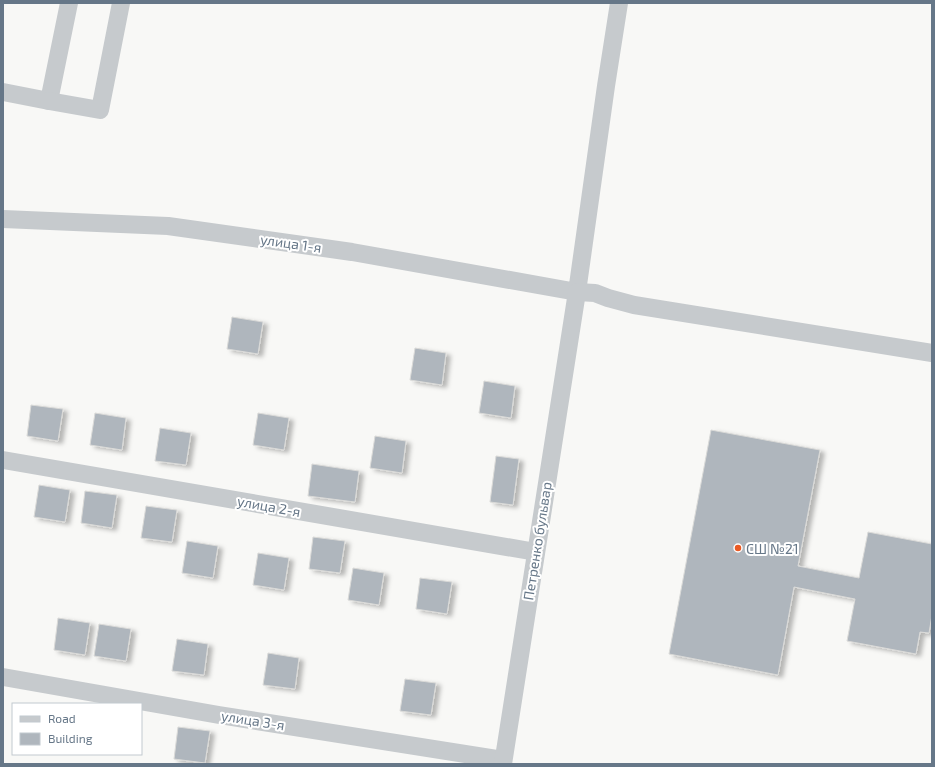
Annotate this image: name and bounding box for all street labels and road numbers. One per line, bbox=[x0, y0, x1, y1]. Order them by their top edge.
street label: улица 1-я bbox=[259, 230, 323, 256]
street label: Петренко бульвар bbox=[519, 481, 555, 601]
street label: улица 2-я bbox=[236, 492, 302, 520]
street label: улица 3-я bbox=[220, 707, 286, 733]

